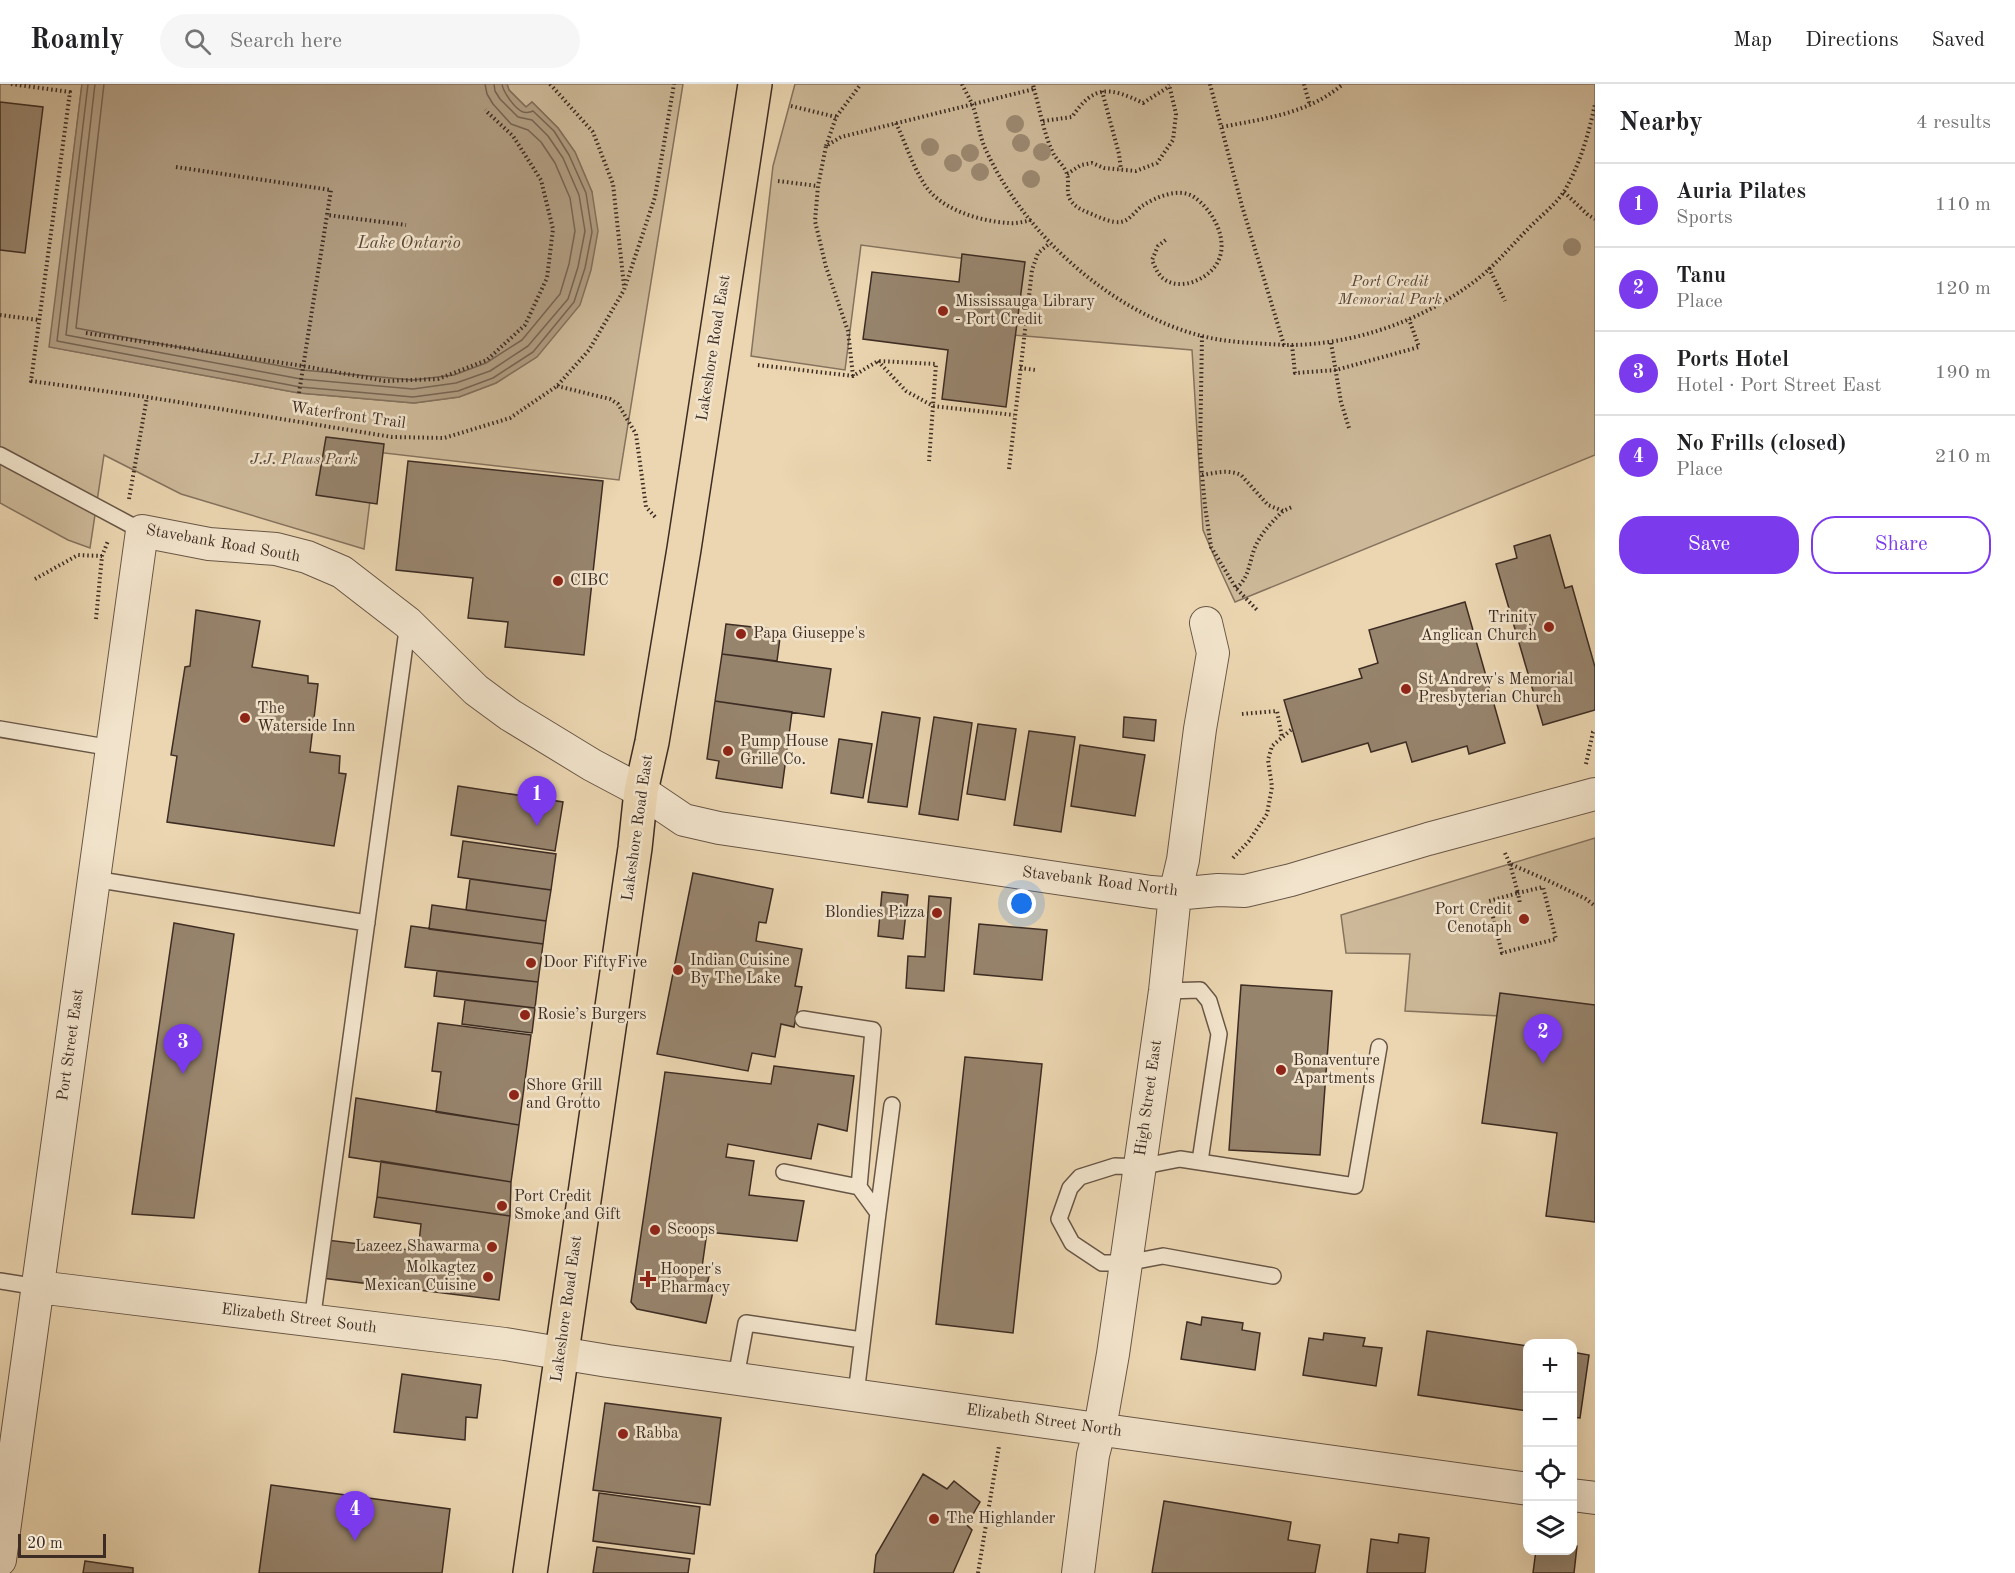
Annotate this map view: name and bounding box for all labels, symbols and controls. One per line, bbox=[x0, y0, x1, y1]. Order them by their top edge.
search box bbox=[160, 14, 580, 68]
icon: search bbox=[181, 25, 214, 58]
text: Roamly bbox=[30, 27, 124, 55]
text: Search here bbox=[229, 30, 342, 52]
text: Map bbox=[1733, 30, 1772, 51]
text: Directions bbox=[1805, 30, 1899, 51]
text: Saved bbox=[1932, 30, 1985, 51]
text: Nearby bbox=[1619, 110, 1703, 136]
text: 4 results bbox=[1916, 113, 1991, 133]
text: Auria Pilates bbox=[1676, 181, 1806, 203]
text: 1 bbox=[1633, 195, 1644, 215]
text: 110 m bbox=[1935, 195, 1991, 215]
text: Sports bbox=[1676, 208, 1733, 228]
water label: Lake Ontario bbox=[356, 234, 461, 252]
text: Tanu bbox=[1676, 265, 1726, 287]
street label: Lakeshore Road East bbox=[695, 273, 734, 422]
park label: Port Credit Memorial Park bbox=[1337, 274, 1442, 308]
text: 2 bbox=[1633, 279, 1644, 299]
text: 120 m bbox=[1935, 279, 1991, 299]
text: Place bbox=[1676, 292, 1723, 312]
place label: Mississauga Library - Port Credit bbox=[955, 294, 1096, 328]
marker: Mississauga Library - Port Credit bbox=[936, 304, 950, 318]
text: Ports Hotel bbox=[1676, 349, 1789, 371]
text: 3 bbox=[1633, 363, 1644, 383]
text: 190 m bbox=[1935, 363, 1991, 383]
text: Hotel · Port Street East bbox=[1676, 376, 1881, 396]
street label: Waterfront Trail bbox=[289, 400, 407, 432]
text: No Frills (closed) bbox=[1676, 433, 1846, 455]
text: 4 bbox=[1633, 447, 1644, 467]
text: 210 m bbox=[1935, 447, 1991, 467]
park label: J.J. Plaus Park bbox=[250, 452, 358, 468]
text: Place bbox=[1676, 460, 1723, 480]
button: Save bbox=[1619, 516, 1799, 574]
button: Share bbox=[1811, 516, 1991, 574]
street label: Stavebank Road South bbox=[145, 523, 302, 566]
place label: CIBC bbox=[570, 573, 609, 589]
marker: CIBC bbox=[551, 574, 565, 588]
place label: Trinity Anglican Church bbox=[1421, 610, 1538, 644]
marker: Trinity Anglican Church bbox=[1542, 620, 1556, 634]
place label: Papa Giuseppe's bbox=[753, 626, 865, 642]
marker: Papa Giuseppe's bbox=[734, 627, 748, 641]
place label: St Andrew's Memorial Presbyterian Church bbox=[1418, 672, 1573, 706]
marker: St Andrew's Memorial Presbyterian Church bbox=[1399, 682, 1413, 696]
place label: The Waterside Inn bbox=[257, 701, 356, 735]
marker: The Waterside Inn bbox=[238, 711, 252, 725]
place label: Pump House Grille Co. bbox=[740, 734, 828, 768]
marker: Pump House Grille Co. bbox=[721, 744, 735, 758]
street label: Lakeshore Road East bbox=[620, 753, 656, 902]
pin: 1 bbox=[518, 776, 556, 826]
street label: Stavebank Road North bbox=[1021, 865, 1179, 900]
your location bbox=[1007, 889, 1036, 918]
place label: Port Credit Cenotaph bbox=[1434, 902, 1512, 936]
place label: Blondies Pizza bbox=[824, 905, 925, 921]
marker: Blondies Pizza bbox=[930, 906, 944, 920]
marker: Port Credit Cenotaph bbox=[1517, 912, 1531, 926]
place label: Indian Cuisine By The Lake bbox=[690, 953, 790, 987]
place label: Door FiftyFive bbox=[543, 955, 647, 971]
marker: Door FiftyFive bbox=[524, 956, 538, 970]
marker: Indian Cuisine By The Lake bbox=[671, 963, 685, 977]
street label: Port Street East bbox=[55, 988, 87, 1102]
place label: Rosie’s Burgers bbox=[537, 1007, 647, 1023]
marker: Rosie’s Burgers bbox=[518, 1008, 532, 1022]
pin: 2 bbox=[1524, 1014, 1562, 1064]
pin: 3 bbox=[164, 1024, 202, 1074]
street label: High Street East bbox=[1133, 1039, 1165, 1157]
place label: Bonaventure Apartments bbox=[1293, 1053, 1380, 1087]
marker: Bonaventure Apartments bbox=[1274, 1063, 1288, 1077]
place label: Shore Grill and Grotto bbox=[526, 1078, 602, 1112]
marker: Shore Grill and Grotto bbox=[507, 1088, 521, 1102]
place label: Port Credit Smoke and Gift bbox=[514, 1189, 621, 1223]
marker: Port Credit Smoke and Gift bbox=[495, 1199, 509, 1213]
place label: Scoops bbox=[667, 1222, 715, 1238]
marker: Scoops bbox=[648, 1223, 662, 1237]
street label: Lakeshore Road East bbox=[549, 1234, 585, 1383]
place label: Lazeez Shawarma bbox=[355, 1239, 480, 1255]
marker: Lazeez Shawarma bbox=[485, 1240, 499, 1254]
place label: Molkagtez Mexican Cuisine bbox=[364, 1260, 476, 1294]
place label: Hooper's Pharmacy bbox=[660, 1262, 731, 1296]
marker: Molkagtez Mexican Cuisine bbox=[481, 1270, 495, 1284]
marker: Hooper's Pharmacy bbox=[641, 1272, 655, 1286]
street label: Elizabeth Street South bbox=[220, 1302, 378, 1337]
map controls bbox=[1523, 1339, 1577, 1555]
button: + bbox=[1523, 1339, 1577, 1393]
button: − bbox=[1523, 1393, 1577, 1447]
street label: Elizabeth Street North bbox=[965, 1402, 1123, 1440]
place label: Rabba bbox=[635, 1426, 679, 1442]
marker: Rabba bbox=[616, 1427, 630, 1441]
button: locate bbox=[1523, 1447, 1577, 1501]
pin: 4 bbox=[336, 1492, 374, 1541]
button: layers bbox=[1523, 1501, 1577, 1555]
place label: The Highlander bbox=[946, 1511, 1056, 1527]
marker: The Highlander bbox=[927, 1512, 941, 1526]
scale bar bbox=[18, 1531, 106, 1558]
text: 20 m bbox=[27, 1536, 63, 1552]

